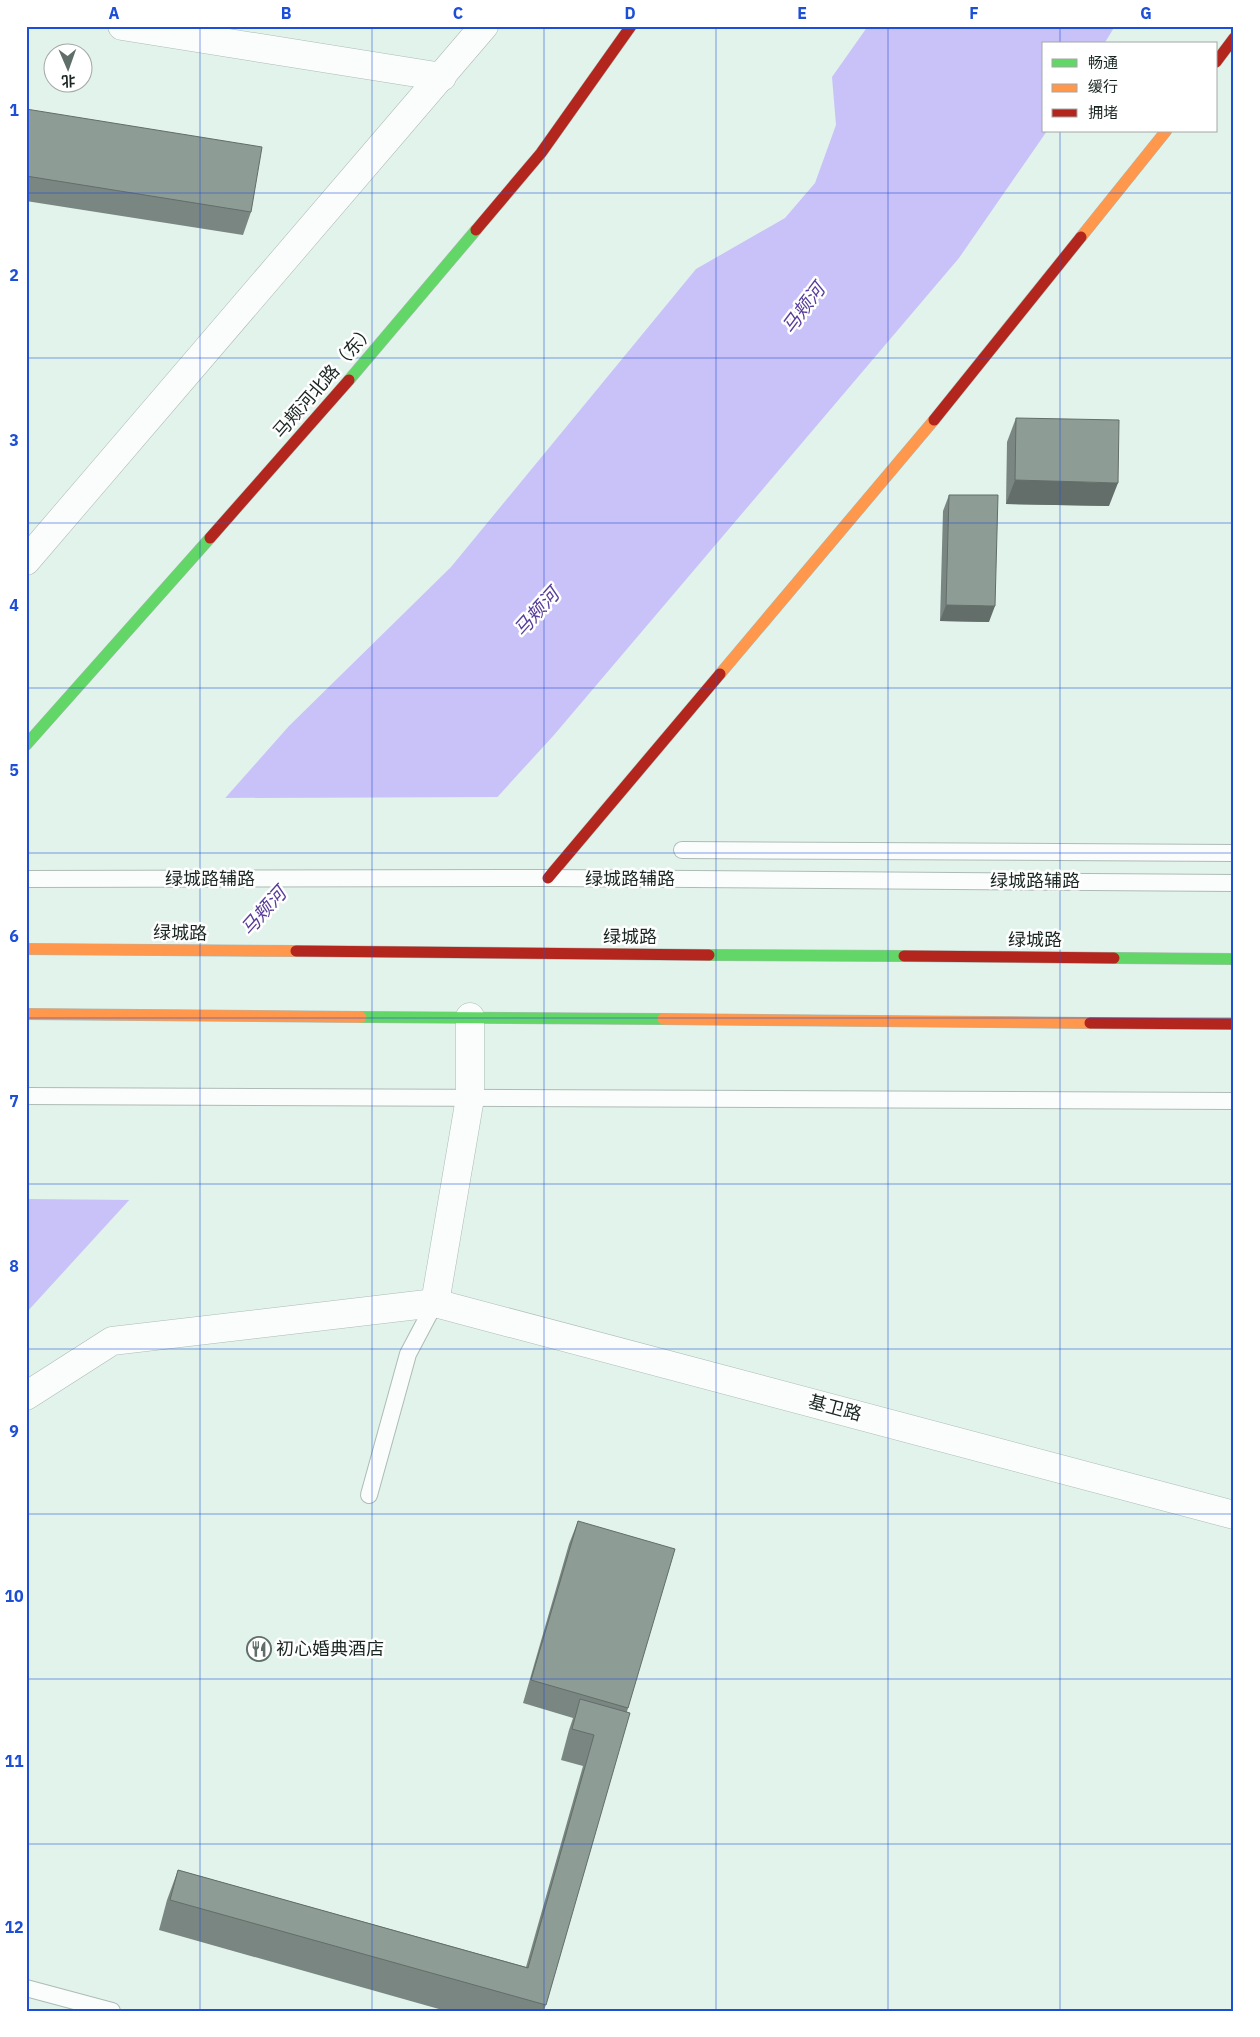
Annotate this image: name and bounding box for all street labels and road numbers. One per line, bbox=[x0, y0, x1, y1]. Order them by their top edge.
street label: 马颊河北路（东） bbox=[268, 319, 380, 443]
street label: 绿城路辅路 bbox=[165, 867, 255, 890]
street label: 绿城路辅路 bbox=[585, 867, 675, 890]
street label: 绿城路辅路 bbox=[990, 869, 1080, 892]
street label: 绿城路 bbox=[153, 921, 207, 944]
street label: 绿城路 bbox=[603, 925, 657, 948]
street label: 绿城路 bbox=[1008, 928, 1062, 951]
street label: 基卫路 bbox=[806, 1389, 864, 1426]

